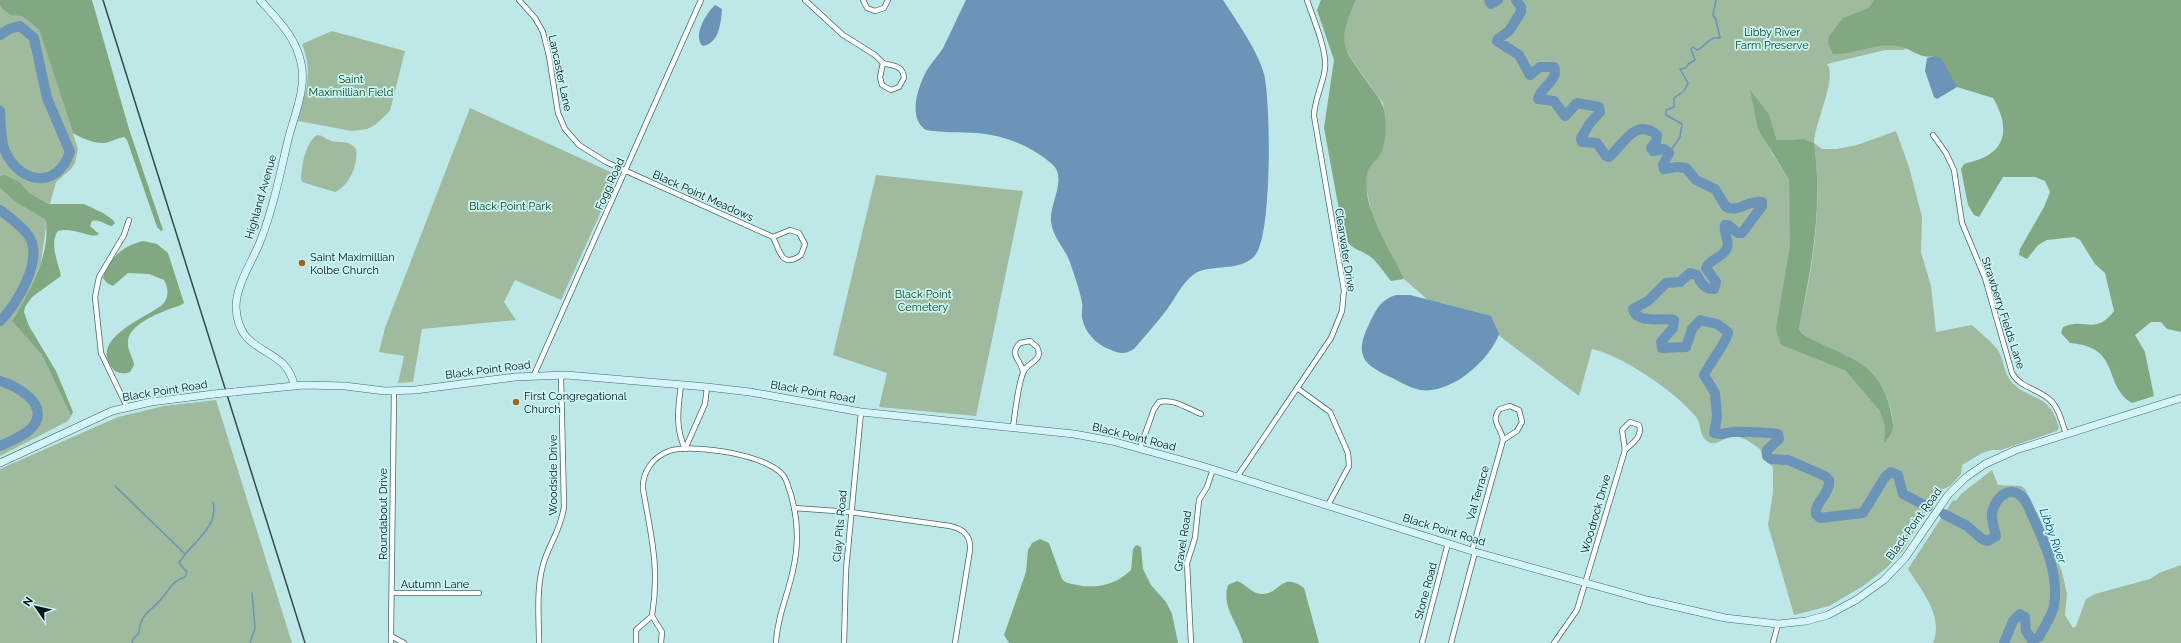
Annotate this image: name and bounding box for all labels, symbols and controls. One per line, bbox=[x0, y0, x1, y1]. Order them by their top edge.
park label: Libby River Farm Preserve bbox=[1735, 26, 1809, 52]
street label: Lancaster Lane bbox=[546, 34, 575, 113]
park label: Saint Maximillian Field bbox=[309, 73, 394, 99]
street label: Highland Avenue bbox=[243, 153, 279, 241]
street label: Fogg Road bbox=[593, 156, 627, 212]
street label: Black Point Meadows bbox=[651, 168, 755, 224]
park label: Black Point Park bbox=[469, 200, 551, 213]
street label: Clearwater Drive bbox=[1332, 207, 1358, 293]
place label: Saint Maximillian Kolbe Church bbox=[310, 251, 395, 277]
street label: Strawberry Fields Lane bbox=[1979, 255, 2027, 371]
marker: Saint Maximillian Kolbe Church bbox=[297, 258, 307, 268]
park label: Black Point Cemetery bbox=[895, 288, 952, 314]
street label: Black Point Road bbox=[445, 358, 532, 382]
street label: Black Point Road bbox=[122, 378, 209, 404]
street label: Black Point Road bbox=[770, 378, 857, 406]
place label: First Congregational Church bbox=[524, 390, 627, 416]
marker: First Congregational Church bbox=[511, 397, 521, 407]
street label: Black Point Road bbox=[1091, 420, 1177, 454]
street label: Woodside Drive bbox=[547, 434, 560, 515]
street label: Val Terrace bbox=[1464, 464, 1492, 522]
street label: Roundabout Drive bbox=[377, 467, 390, 560]
street label: Woodrock Drive bbox=[1578, 472, 1614, 555]
street label: Black Point Road bbox=[1883, 485, 1945, 563]
street label: Clay Pits Road bbox=[830, 489, 850, 563]
water label: Libby River bbox=[2036, 506, 2070, 567]
street label: Gravel Road bbox=[1172, 509, 1194, 572]
street label: Black Point Road bbox=[1401, 511, 1487, 549]
street label: Stone Road bbox=[1412, 561, 1440, 621]
street label: Autumn Lane bbox=[401, 578, 470, 591]
north arrow bbox=[16, 587, 56, 627]
text: N bbox=[20, 595, 36, 609]

